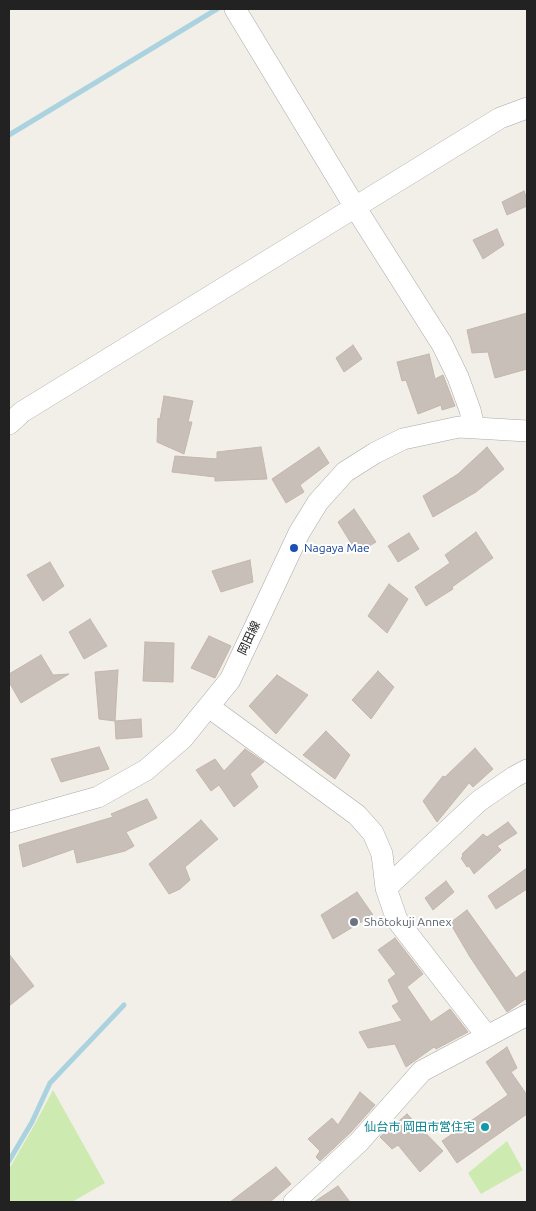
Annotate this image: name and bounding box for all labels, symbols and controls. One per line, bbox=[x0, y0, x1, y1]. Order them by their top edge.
place label: Nagaya Mae bbox=[304, 541, 370, 555]
marker: Nagaya Mae bbox=[288, 542, 300, 554]
street label: 岡田線 bbox=[235, 619, 263, 657]
place label: Shōtokuji Annex bbox=[364, 915, 452, 929]
marker: Shōtokuji Annex bbox=[348, 916, 360, 928]
place label: 仙台市 岡田市営住宅 bbox=[364, 1120, 475, 1134]
marker: 仙台市 岡田市営住宅 bbox=[479, 1121, 491, 1133]

